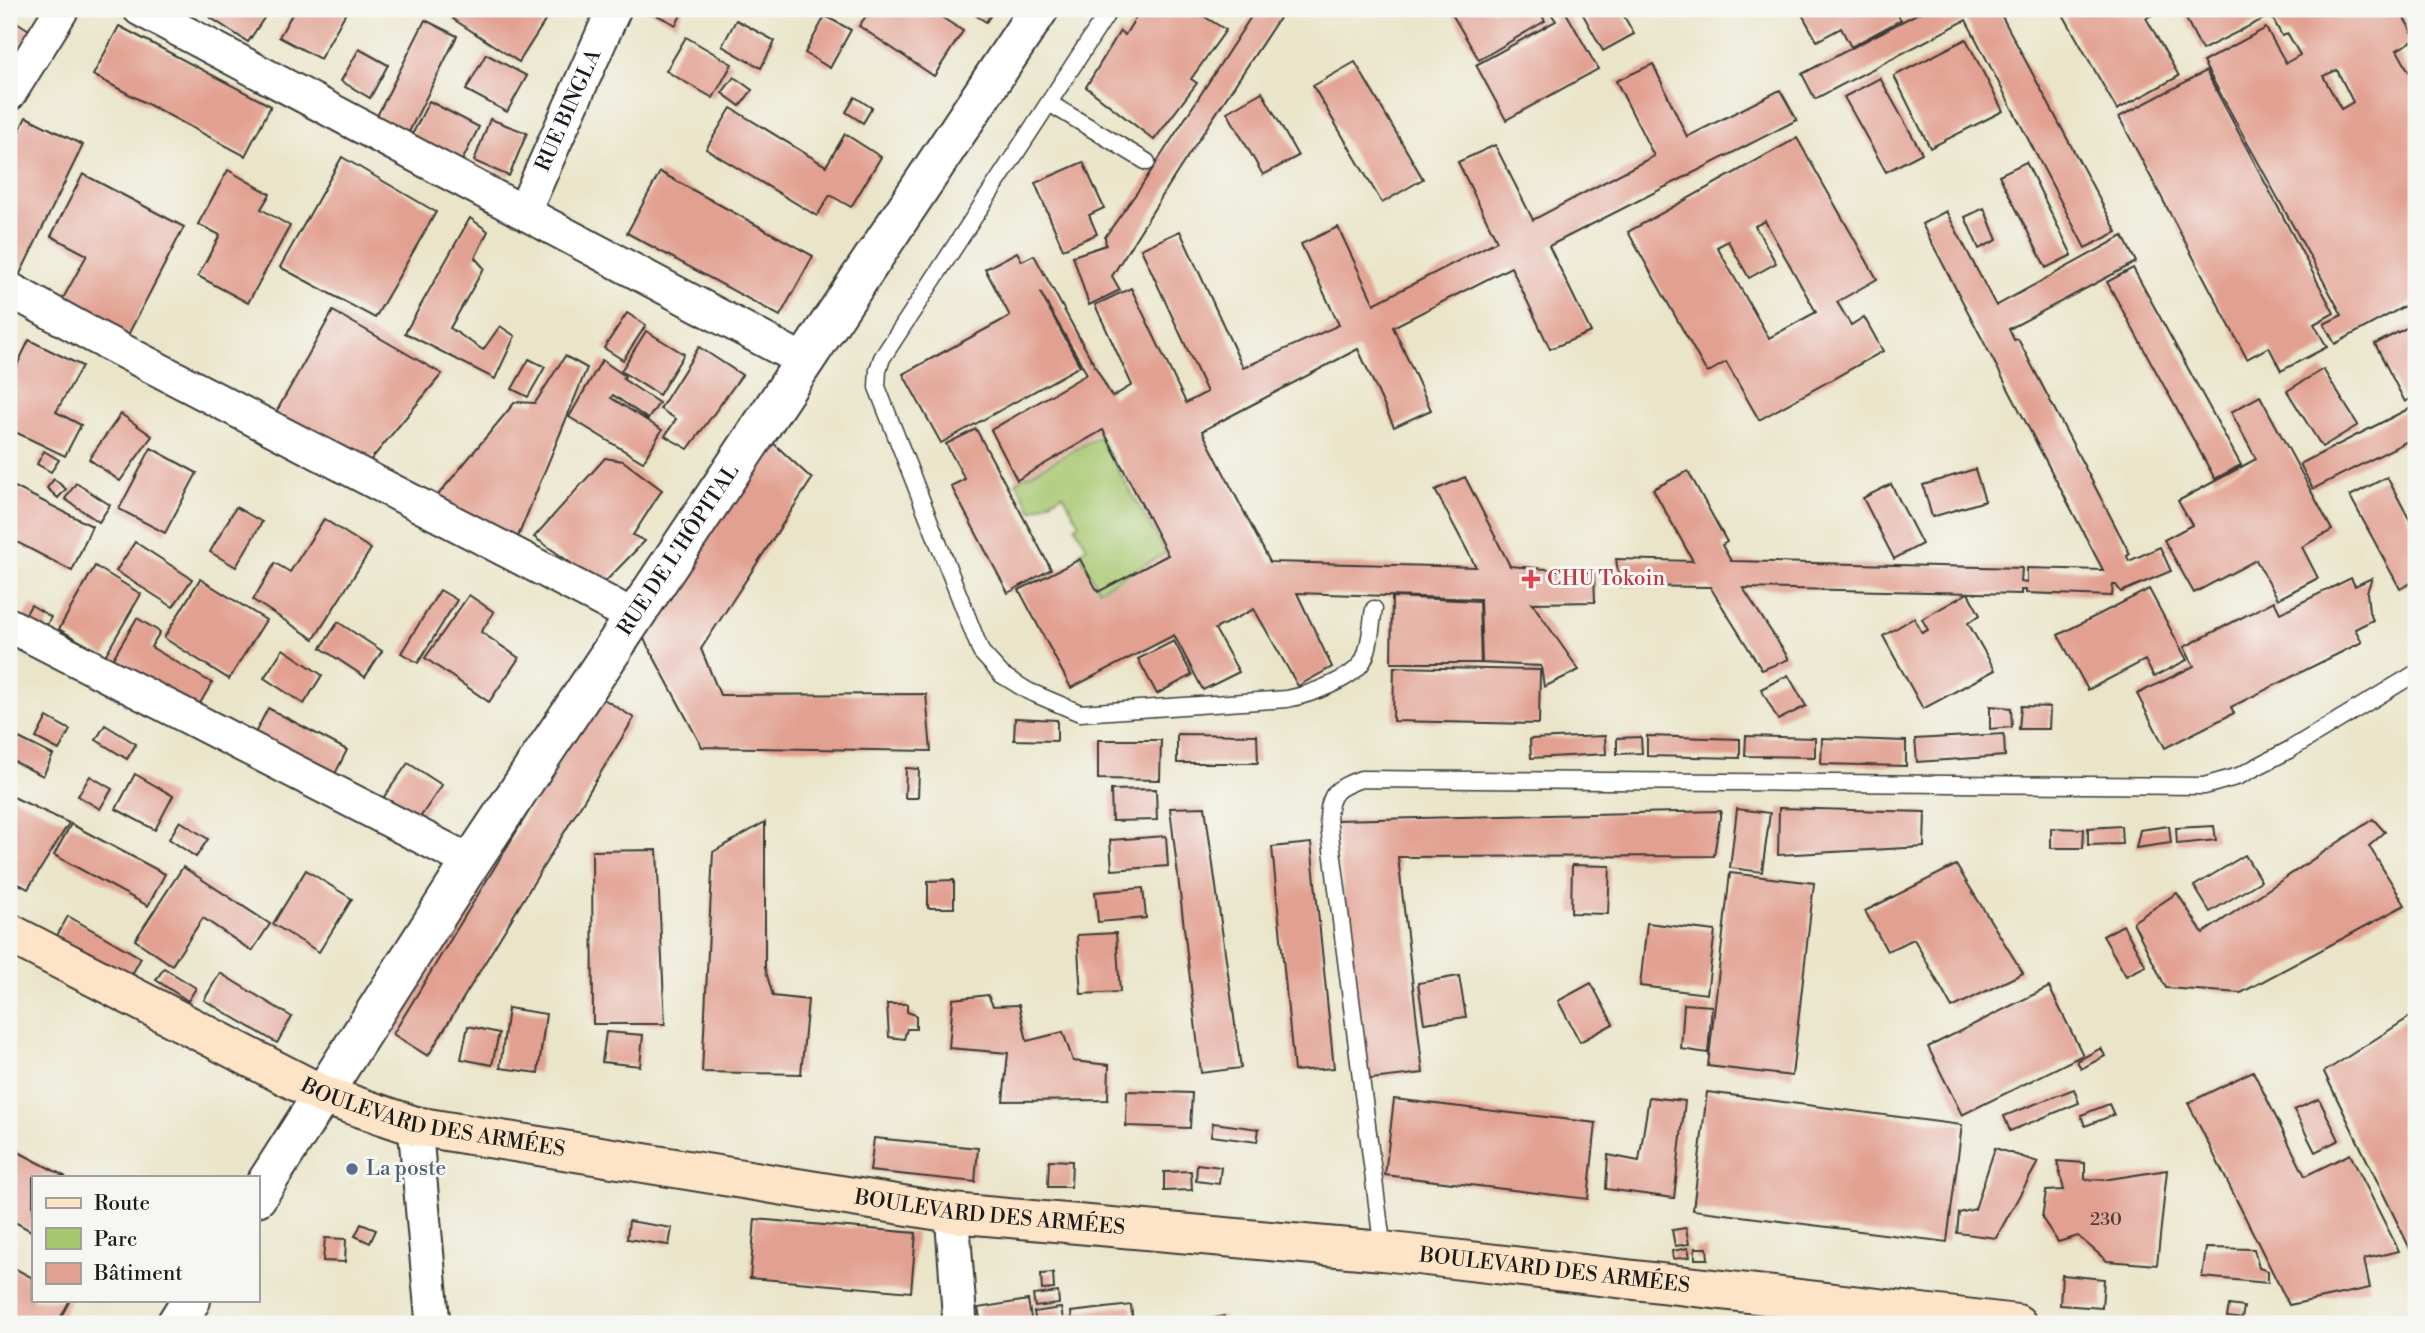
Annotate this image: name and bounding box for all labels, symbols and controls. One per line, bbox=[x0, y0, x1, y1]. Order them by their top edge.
street label: RUE BINGLA bbox=[530, 45, 608, 176]
street label: RUE DE L'HÔPITAL bbox=[612, 460, 745, 641]
place label: CHU Tokoin bbox=[1547, 566, 1665, 592]
marker: CHU Tokoin bbox=[1521, 569, 1541, 589]
street label: BOULEVARD DES ARMÉES bbox=[295, 1072, 567, 1163]
place label: La poste bbox=[366, 1156, 446, 1182]
marker: La poste bbox=[344, 1161, 360, 1177]
legend bbox=[32, 1176, 259, 1302]
street label: BOULEVARD DES ARMÉES bbox=[852, 1184, 1126, 1241]
text: Route bbox=[94, 1191, 150, 1217]
house number: 230 bbox=[2090, 1208, 2122, 1231]
text: Parc bbox=[94, 1227, 137, 1253]
street label: BOULEVARD DES ARMÉES bbox=[1417, 1242, 1692, 1299]
text: Bâtiment bbox=[93, 1261, 183, 1287]

